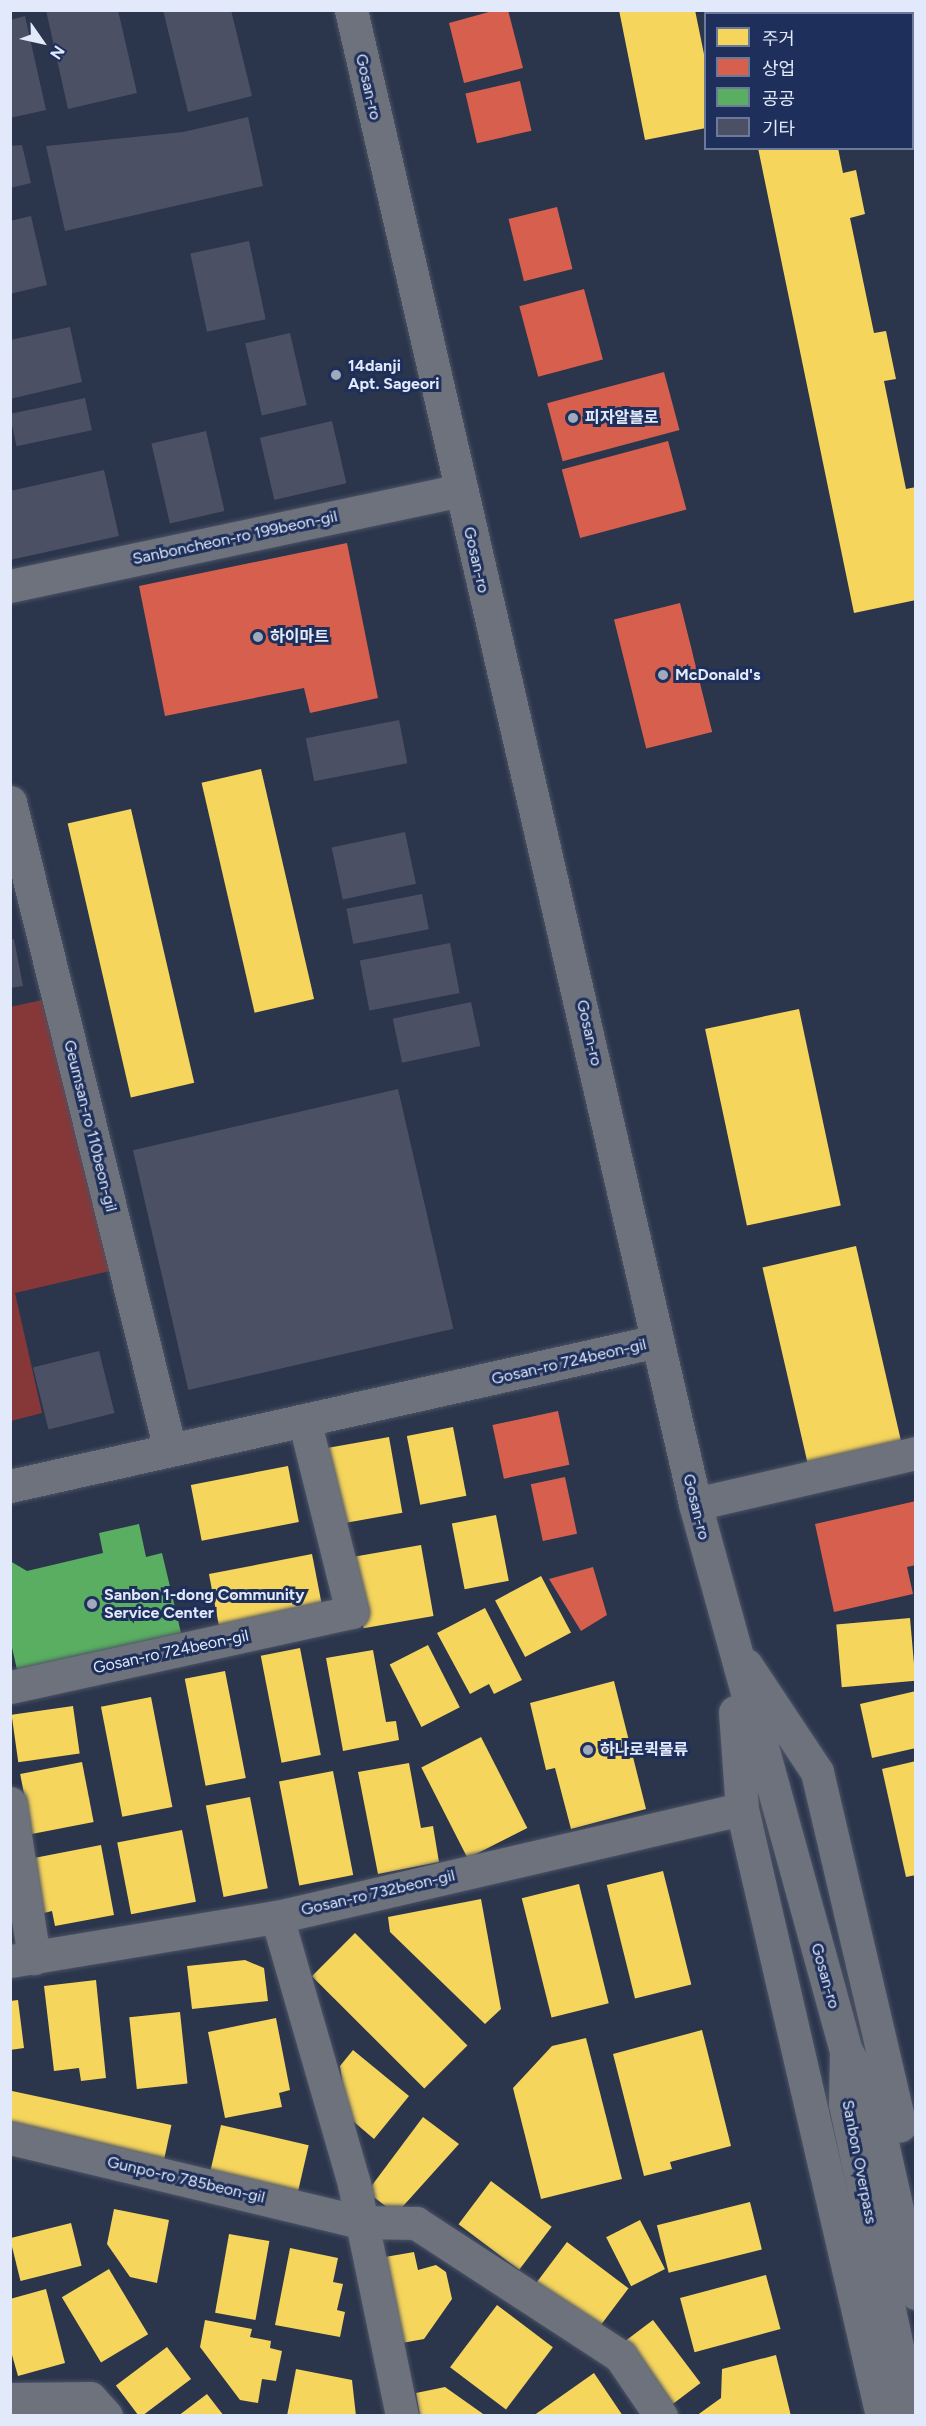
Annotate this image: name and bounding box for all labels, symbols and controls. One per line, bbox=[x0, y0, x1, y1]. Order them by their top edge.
north arrow bbox=[12, 12, 72, 72]
legend bbox=[704, 12, 914, 150]
text: 주거 bbox=[762, 28, 795, 50]
text: N bbox=[46, 42, 69, 63]
street label: Gosan-ro bbox=[351, 52, 385, 122]
text: 상업 bbox=[762, 58, 795, 80]
text: 공공 bbox=[762, 88, 795, 110]
text: 기타 bbox=[762, 118, 795, 140]
place label: 14danji Apt. Sageori bbox=[348, 356, 440, 394]
marker: 14danji Apt. Sageori bbox=[329, 368, 343, 382]
place label: 피자알볼로 bbox=[585, 408, 659, 428]
marker: 피자알볼로 bbox=[566, 411, 580, 425]
street label: Sanboncheon-ro 199beon-gil bbox=[131, 507, 339, 569]
street label: Gosan-ro bbox=[459, 525, 493, 595]
place label: 하이마트 bbox=[270, 627, 329, 647]
marker: 하이마트 bbox=[251, 630, 265, 644]
place label: McDonald's bbox=[675, 665, 760, 685]
marker: McDonald's bbox=[656, 668, 670, 682]
street label: Gosan-ro bbox=[572, 998, 606, 1068]
street label: Geumsan-ro 110beon-gil bbox=[59, 1038, 121, 1214]
street label: Gosan-ro 724beon-gil bbox=[490, 1335, 648, 1389]
street label: Gosan-ro bbox=[679, 1472, 713, 1542]
place label: Sanbon 1-dong Community Service Center bbox=[104, 1585, 304, 1623]
marker: Sanbon 1-dong Community Service Center bbox=[85, 1597, 99, 1611]
street label: Gosan-ro 724beon-gil bbox=[92, 1626, 250, 1678]
place label: 하나로퀵물류 bbox=[600, 1740, 688, 1760]
marker: 하나로퀵물류 bbox=[581, 1743, 595, 1757]
street label: Gosan-ro 732beon-gil bbox=[299, 1866, 457, 1920]
street label: Gosan-ro bbox=[806, 1941, 844, 2011]
street label: Sanbon Overpass bbox=[838, 2098, 880, 2226]
street label: Gunpo-ro 785beon-gil bbox=[105, 2153, 267, 2207]

